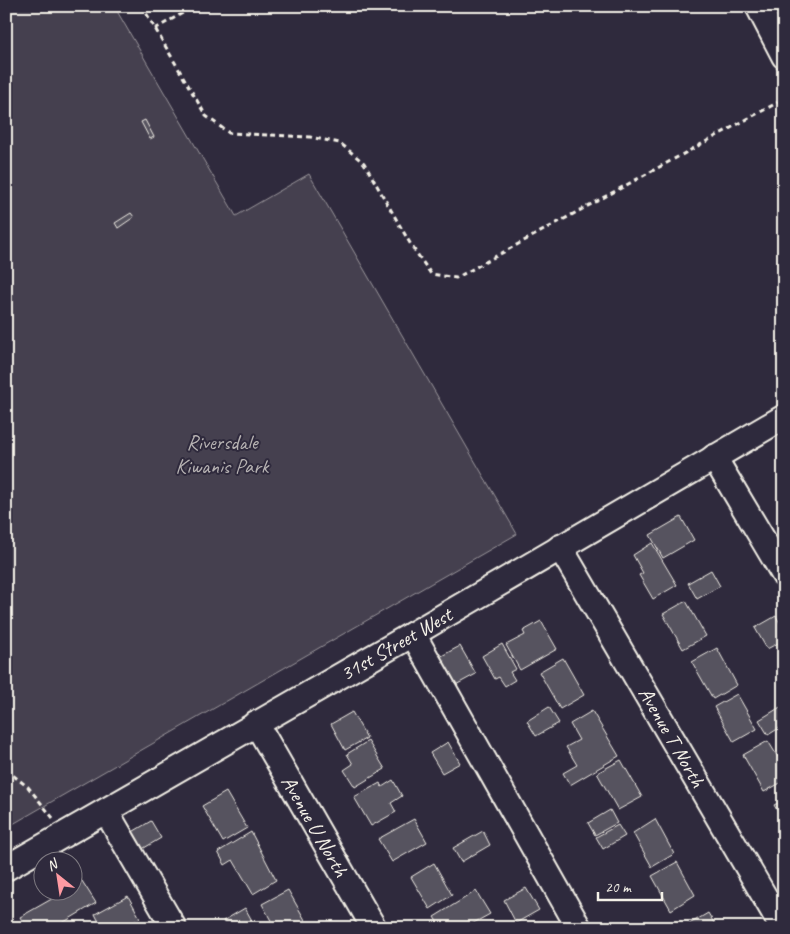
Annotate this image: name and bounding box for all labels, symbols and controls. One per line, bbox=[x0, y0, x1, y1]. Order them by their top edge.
park label: Riversdale Kiwanis Park bbox=[176, 429, 270, 479]
street label: 31st Street West bbox=[336, 601, 458, 686]
street label: Avenue T North bbox=[633, 682, 711, 792]
street label: Avenue U North bbox=[276, 771, 355, 882]
north arrow bbox=[32, 852, 82, 902]
text: N bbox=[44, 854, 62, 875]
scale bar bbox=[598, 869, 661, 901]
text: 20 m bbox=[605, 878, 632, 897]

